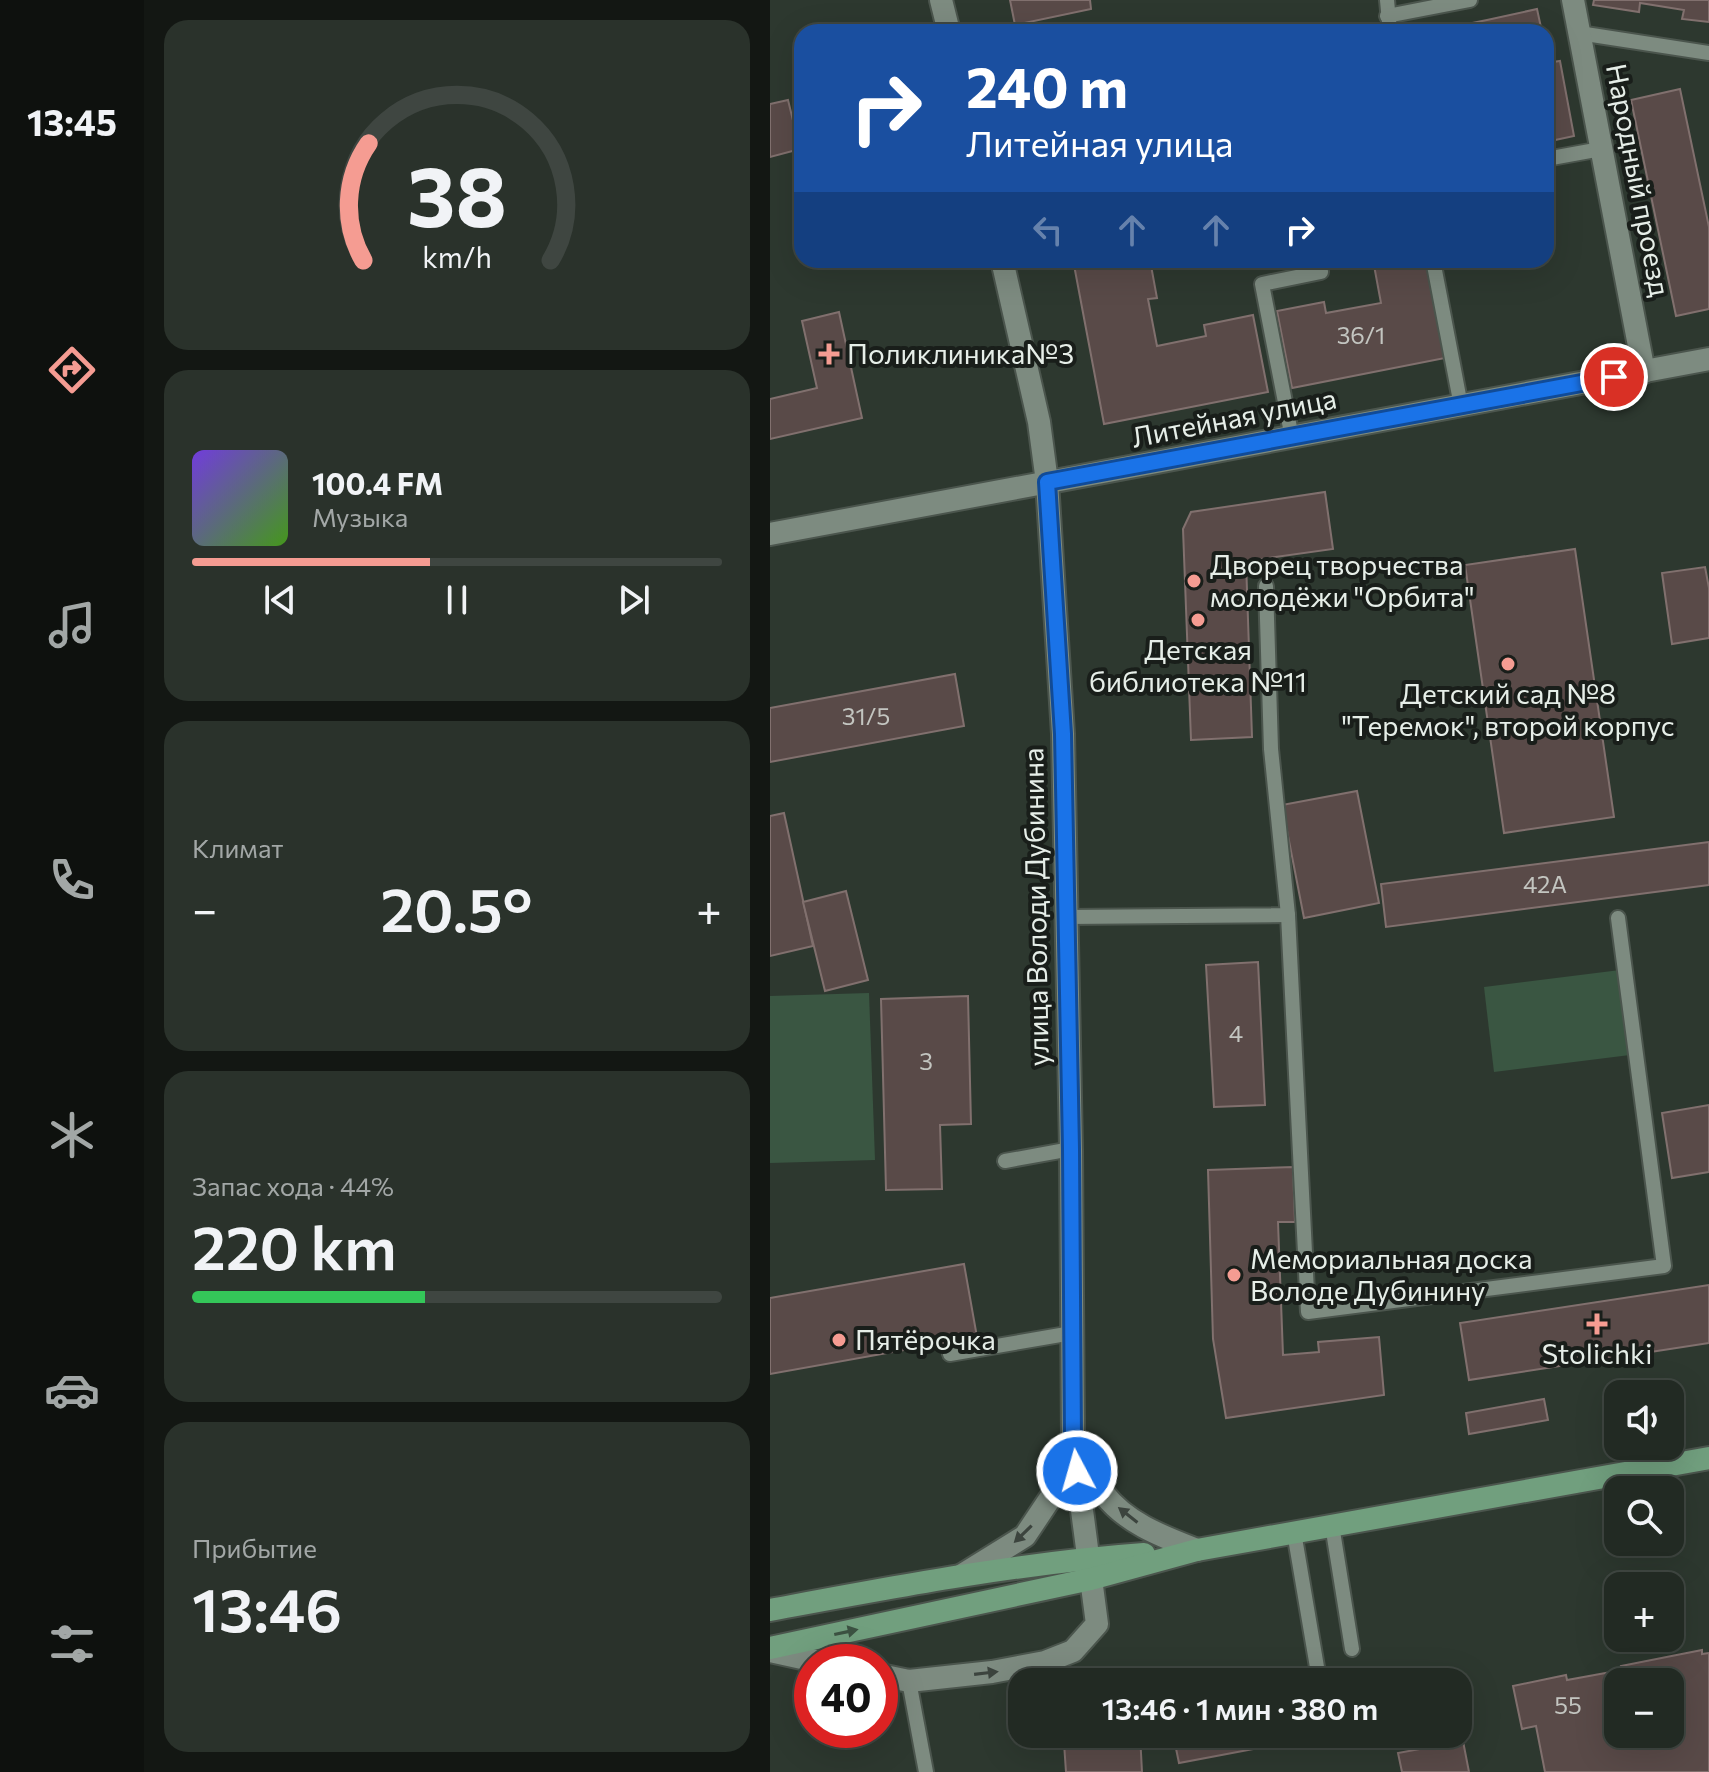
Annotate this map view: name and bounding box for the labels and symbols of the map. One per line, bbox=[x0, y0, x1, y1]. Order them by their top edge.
street label: Народный проезд bbox=[1600, 61, 1678, 299]
house number: 36/1 bbox=[1337, 320, 1385, 349]
place label: Поликлиника№3 bbox=[847, 336, 1074, 370]
marker: Поликлиника№3 bbox=[818, 343, 840, 365]
pin bbox=[1580, 343, 1648, 411]
street label: Литейная улица bbox=[1128, 380, 1339, 454]
place label: Дворец творчества молодёжи "Орбита" bbox=[1210, 547, 1475, 613]
marker: Дворец творчества молодёжи "Орбита" bbox=[1185, 572, 1203, 590]
marker: Детская библиотека №11 bbox=[1189, 611, 1207, 629]
place label: Детская библиотека №11 bbox=[1089, 632, 1307, 698]
marker: Детский сад №8 "Теремок", второй корпус bbox=[1499, 655, 1517, 673]
place label: Детский сад №8 "Теремок", второй корпус bbox=[1341, 676, 1675, 742]
house number: 31/5 bbox=[842, 701, 890, 730]
street label: улица Володи Дубинина bbox=[1015, 747, 1055, 1067]
house number: 42А bbox=[1523, 869, 1567, 898]
house number: 4 bbox=[1229, 1018, 1243, 1047]
house number: 3 bbox=[919, 1046, 933, 1075]
place label: Мемориальная доска Володе Дубинину bbox=[1250, 1241, 1533, 1307]
marker: Мемориальная доска Володе Дубинину bbox=[1225, 1266, 1243, 1284]
marker: Stolichki bbox=[1588, 1315, 1606, 1333]
place label: Пятёрочка bbox=[855, 1322, 996, 1356]
marker: Пятёрочка bbox=[830, 1331, 848, 1349]
place label: Stolichki bbox=[1542, 1336, 1652, 1370]
position arrow bbox=[1035, 1429, 1119, 1513]
one-way arrow bbox=[1118, 1507, 1138, 1524]
one-way arrow bbox=[1014, 1524, 1033, 1542]
one-way arrow bbox=[834, 1625, 859, 1638]
speed limit sign: 40 bbox=[794, 1644, 898, 1748]
one-way arrow bbox=[974, 1666, 999, 1679]
house number: 55 bbox=[1554, 1690, 1582, 1719]

